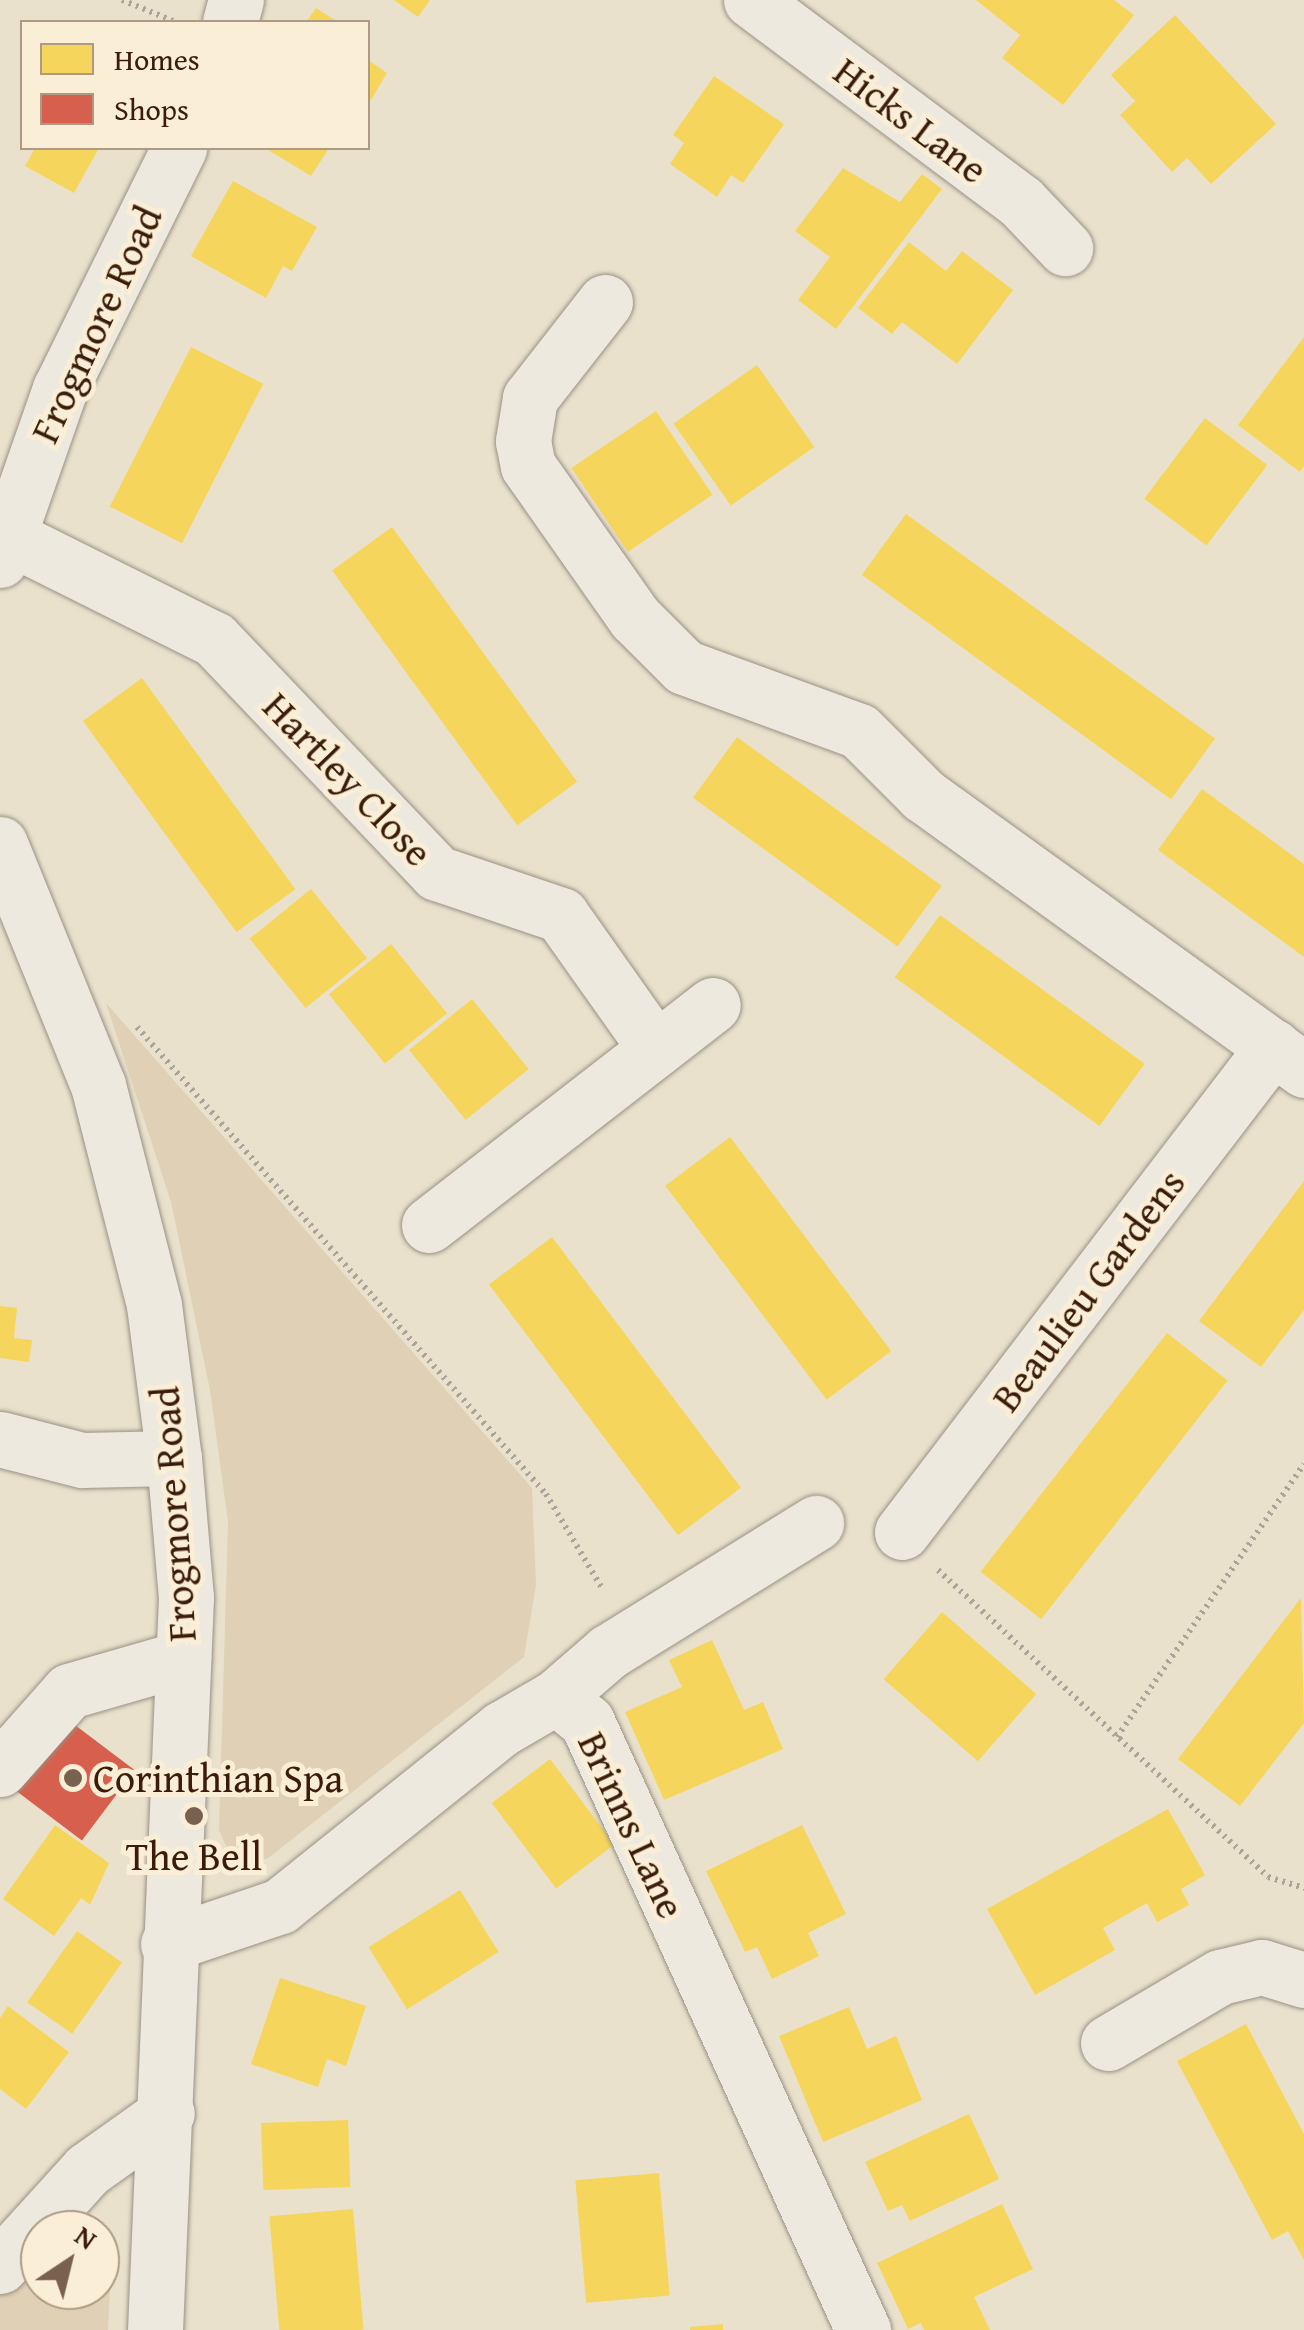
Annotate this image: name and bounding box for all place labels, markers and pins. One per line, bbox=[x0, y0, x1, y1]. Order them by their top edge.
place label: Corinthian Spa bbox=[93, 1754, 343, 1802]
marker: Corinthian Spa bbox=[62, 1767, 84, 1789]
marker: The Bell bbox=[183, 1805, 205, 1827]
place label: The Bell bbox=[126, 1832, 262, 1880]

